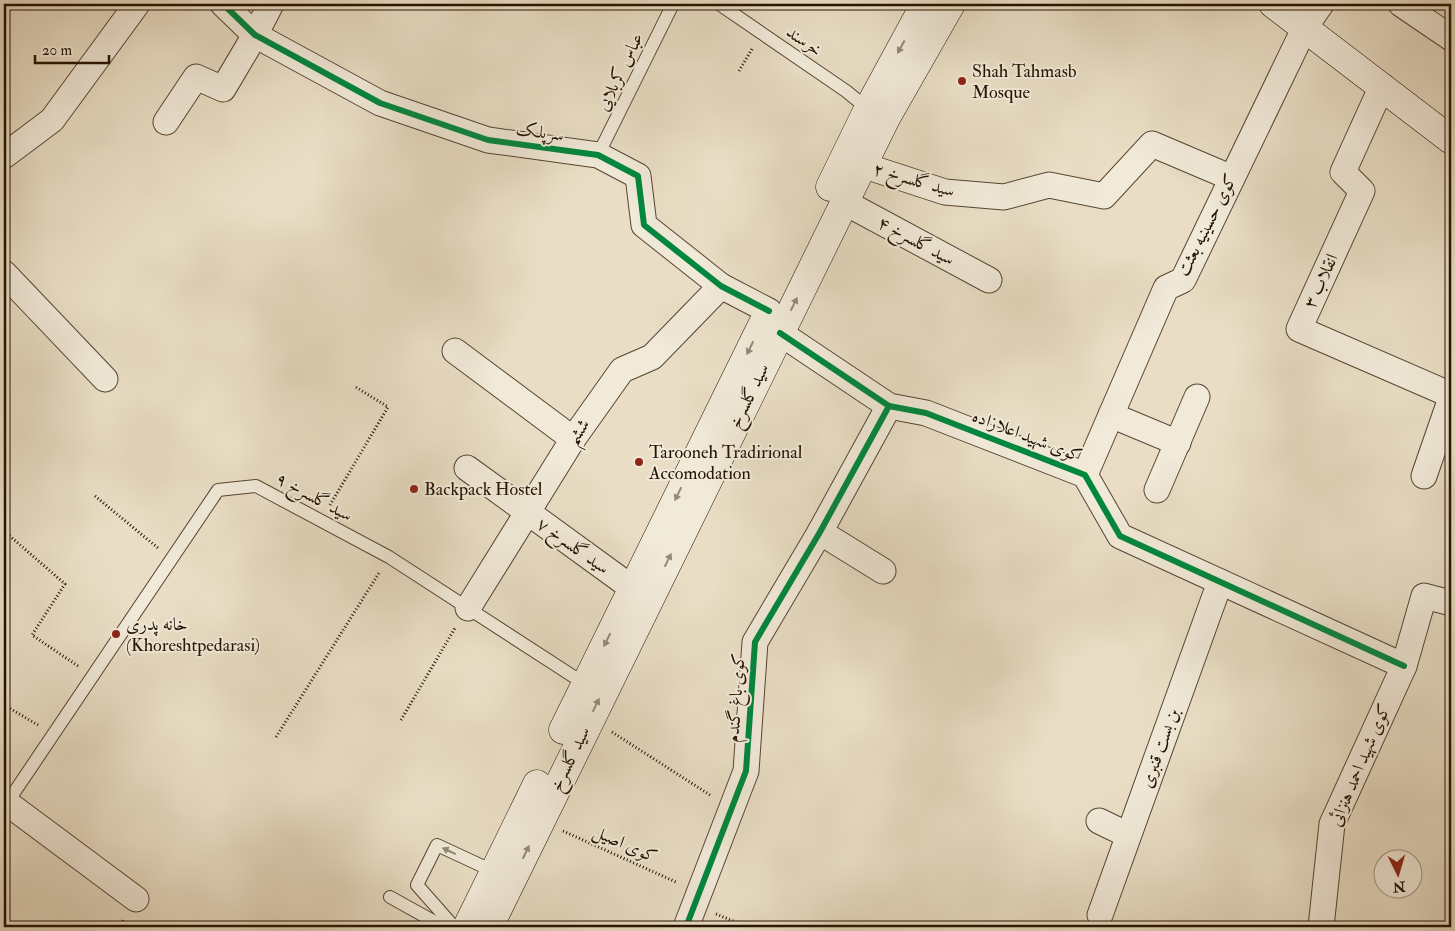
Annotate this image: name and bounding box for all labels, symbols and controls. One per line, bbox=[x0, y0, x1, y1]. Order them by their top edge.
street label: خرسند bbox=[781, 20, 827, 62]
street label: عباس کربلایی bbox=[591, 29, 649, 115]
scale bar bbox=[35, 32, 109, 64]
one-way arrow bbox=[897, 40, 906, 53]
text: 20 m bbox=[42, 41, 72, 60]
place label: Shah Tahmasb Mosque bbox=[972, 60, 1077, 104]
marker: Shah Tahmasb Mosque bbox=[956, 75, 968, 87]
street label: سرپلک bbox=[514, 117, 566, 148]
street label: سید گلسرخ ۲ bbox=[869, 157, 957, 206]
street label: کوی حسینیه بعثت bbox=[1171, 170, 1243, 280]
street label: سید گلسرخ ۴ bbox=[872, 211, 958, 274]
street label: انقلاب ۳ bbox=[1298, 250, 1344, 312]
one-way arrow bbox=[790, 297, 798, 311]
one-way arrow bbox=[746, 341, 755, 356]
street label: سید گلسرخ bbox=[723, 360, 778, 434]
street label: کوی شهید اعلازاده bbox=[969, 404, 1085, 468]
street label: ششم bbox=[561, 414, 600, 453]
place label: Tarooneh Tradirional Accomodation bbox=[648, 441, 803, 485]
marker: Tarooneh Tradirional Accomodation bbox=[633, 456, 645, 468]
street label: سید گلسرخ ۹ bbox=[270, 467, 356, 530]
place label: Backpack Hostel bbox=[424, 478, 543, 501]
marker: Backpack Hostel bbox=[408, 483, 420, 495]
one-way arrow bbox=[674, 487, 682, 501]
street label: سید گلسرخ ۷ bbox=[530, 513, 614, 583]
one-way arrow bbox=[664, 552, 672, 567]
place label: خانه پدری (Khoreshtpedarasi) bbox=[126, 613, 260, 657]
marker: خانه پدری (Khoreshtpedarasi) bbox=[110, 628, 122, 640]
one-way arrow bbox=[602, 633, 610, 647]
street label: کوی باغ گندم bbox=[721, 653, 755, 744]
one-way arrow bbox=[592, 698, 601, 713]
street label: کوی شهید احمد هنزائی bbox=[1324, 700, 1396, 830]
street label: بن بست قنبری bbox=[1135, 704, 1185, 791]
street label: سید گلسرخ bbox=[544, 723, 599, 797]
street label: کوی اصیل bbox=[589, 820, 661, 869]
one-way arrow bbox=[522, 845, 530, 859]
one-way arrow bbox=[442, 846, 456, 854]
north arrow bbox=[1372, 848, 1422, 898]
text: N bbox=[1392, 877, 1407, 896]

